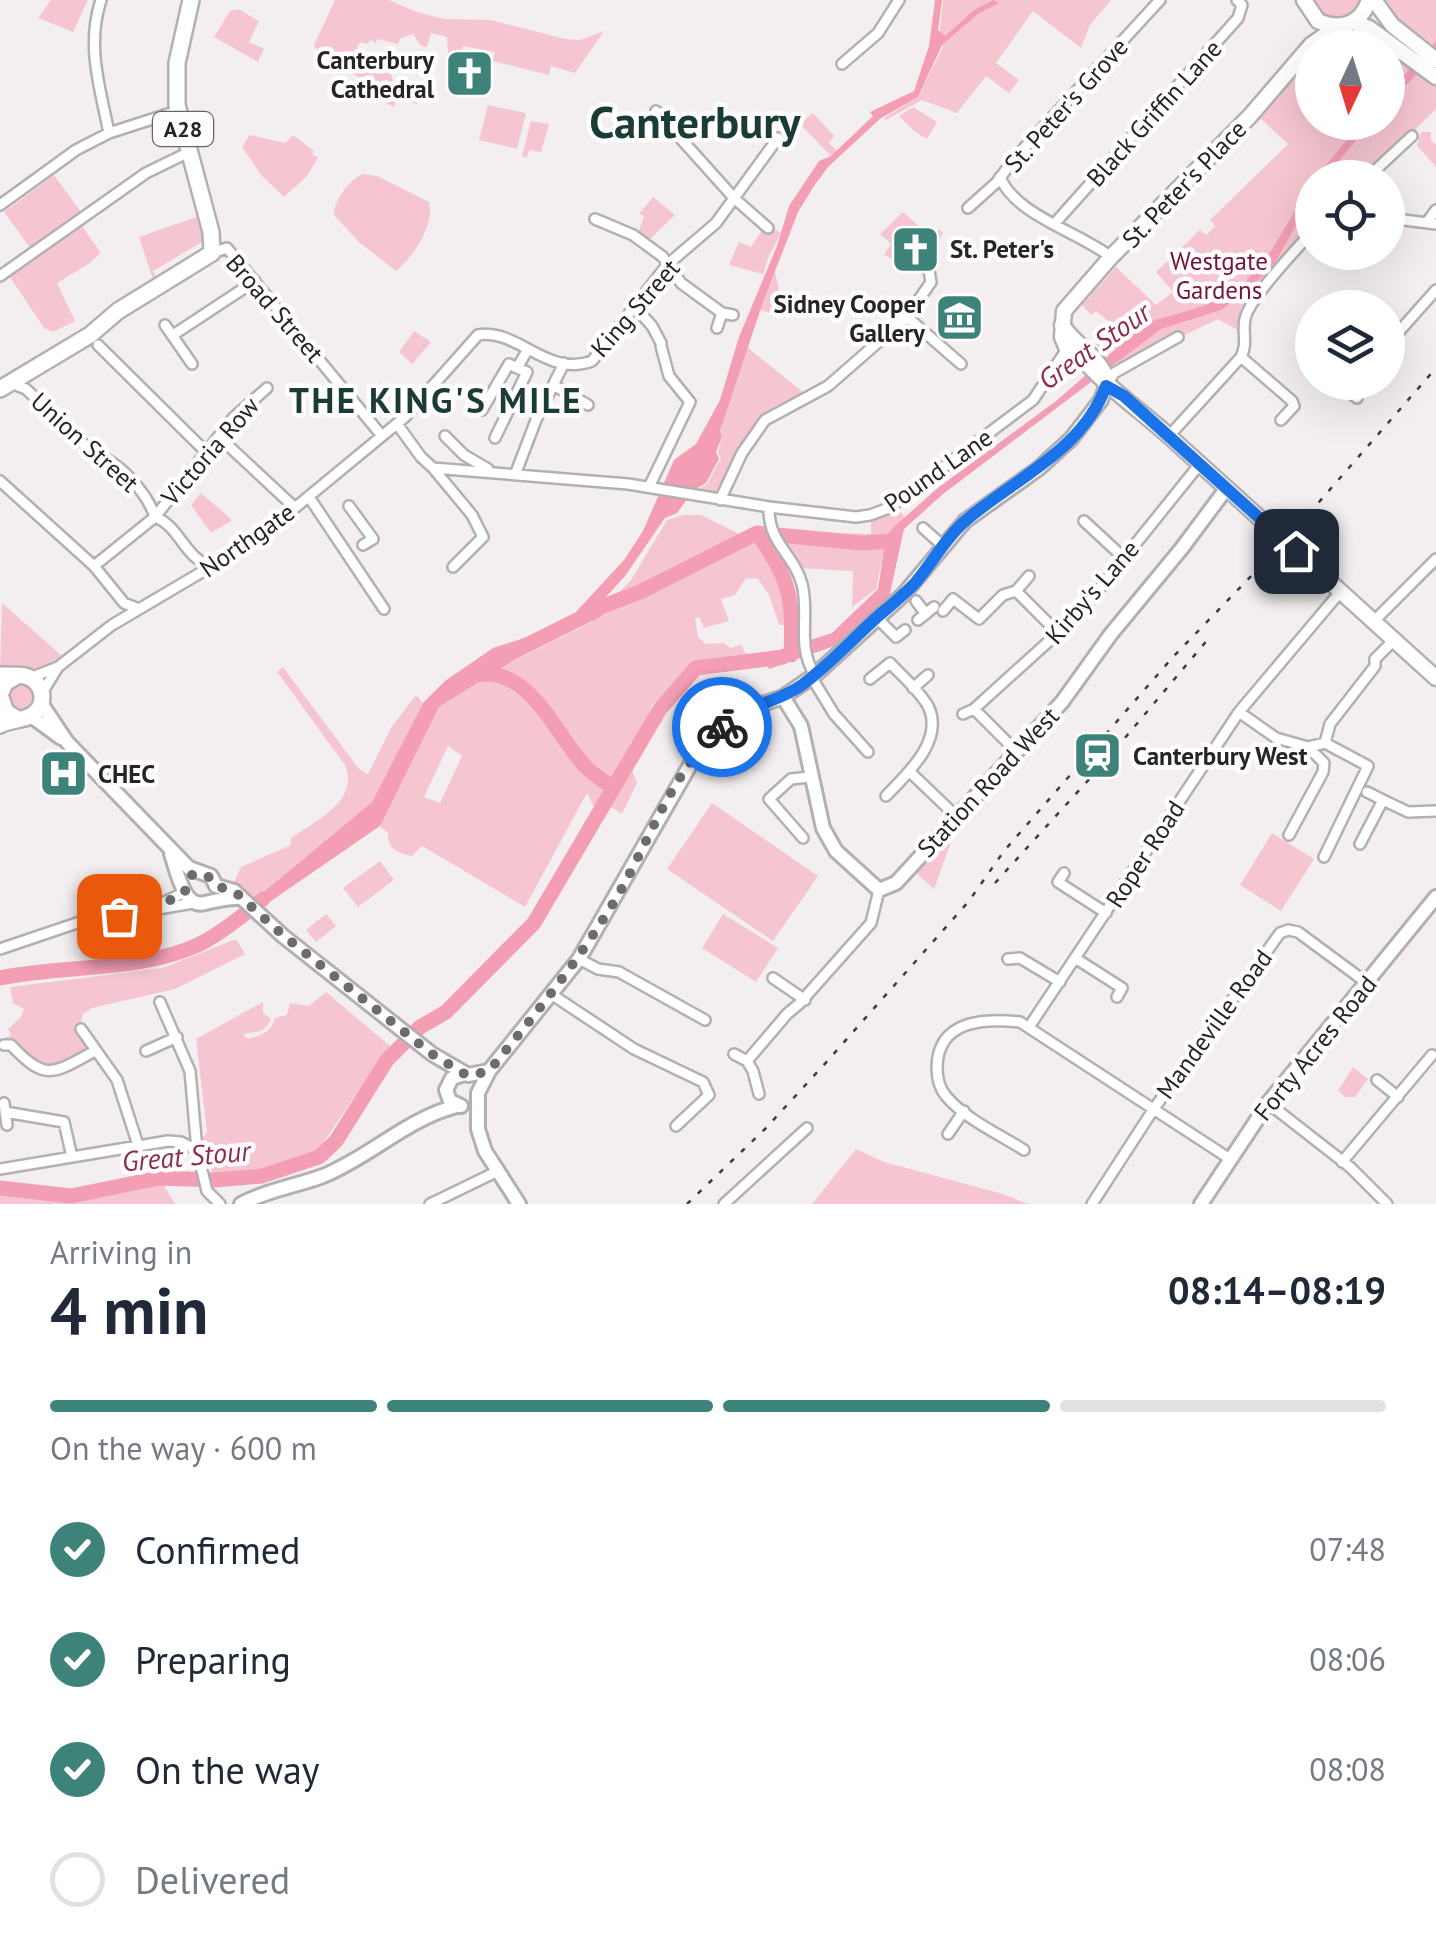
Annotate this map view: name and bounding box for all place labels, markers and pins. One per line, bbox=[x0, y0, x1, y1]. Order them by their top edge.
place label: Canterbury Cathedral bbox=[317, 44, 435, 105]
church icon: Canterbury Cathedral bbox=[443, 48, 495, 100]
church icon: St. Peter's bbox=[889, 223, 941, 275]
place label: St. Peter's bbox=[950, 233, 1054, 265]
place label: Sidney Cooper Gallery bbox=[774, 288, 926, 349]
museum icon: Sidney Cooper Gallery bbox=[934, 292, 986, 344]
pin bbox=[1254, 509, 1339, 594]
station icon: Canterbury West bbox=[1072, 730, 1124, 782]
place label: Canterbury West bbox=[1133, 740, 1308, 772]
hospital icon: CHEC bbox=[37, 748, 89, 800]
place label: CHEC bbox=[98, 758, 155, 790]
pin bbox=[77, 874, 162, 959]

